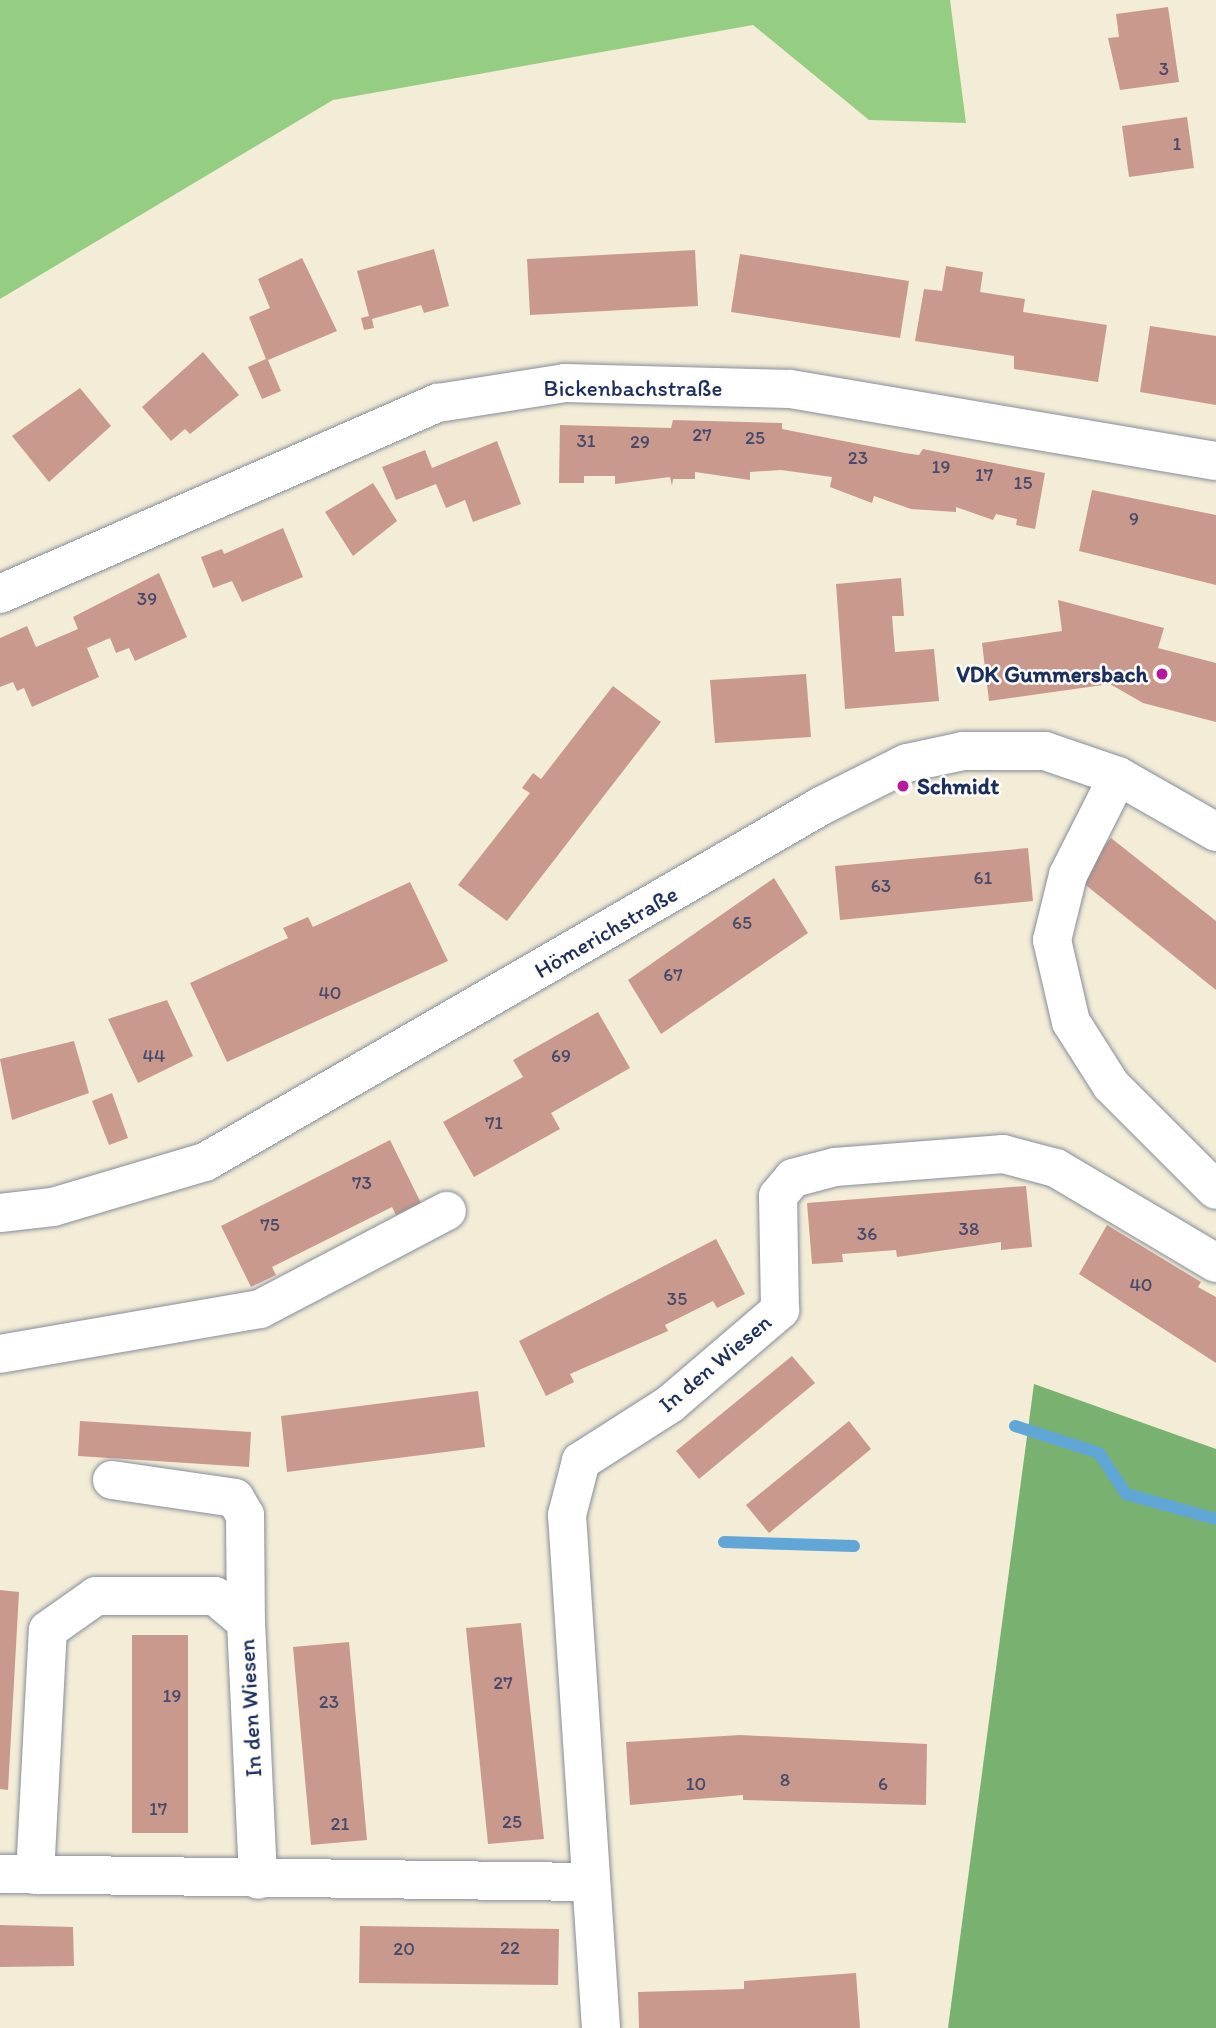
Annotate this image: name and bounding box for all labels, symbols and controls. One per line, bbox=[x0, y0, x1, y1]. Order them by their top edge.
house number: 3 bbox=[1159, 58, 1169, 80]
house number: 1 bbox=[1173, 133, 1181, 155]
street label: Bickenbachstraße bbox=[544, 374, 722, 402]
house number: 27 bbox=[692, 424, 712, 446]
house number: 25 bbox=[745, 427, 765, 449]
house number: 31 bbox=[576, 430, 596, 452]
house number: 29 bbox=[630, 431, 650, 453]
house number: 23 bbox=[848, 447, 868, 469]
house number: 19 bbox=[932, 456, 950, 478]
house number: 17 bbox=[975, 464, 993, 486]
house number: 15 bbox=[1014, 472, 1032, 494]
house number: 9 bbox=[1129, 508, 1139, 530]
house number: 39 bbox=[137, 588, 157, 610]
place label: VDK Gummersbach bbox=[956, 660, 1148, 688]
marker: VDK Gummersbach bbox=[1154, 666, 1170, 682]
place label: Schmidt bbox=[917, 772, 999, 800]
marker: Schmidt bbox=[895, 778, 911, 794]
house number: 61 bbox=[974, 867, 992, 889]
house number: 63 bbox=[871, 875, 891, 897]
street label: Hömerichstraße bbox=[529, 880, 683, 984]
house number: 65 bbox=[732, 912, 752, 934]
house number: 67 bbox=[663, 964, 683, 986]
house number: 40 bbox=[318, 982, 342, 1004]
house number: 44 bbox=[143, 1045, 165, 1067]
house number: 69 bbox=[551, 1045, 571, 1067]
house number: 71 bbox=[485, 1112, 503, 1134]
house number: 73 bbox=[352, 1172, 372, 1194]
house number: 75 bbox=[260, 1214, 280, 1236]
house number: 38 bbox=[959, 1218, 979, 1240]
house number: 36 bbox=[857, 1223, 877, 1245]
house number: 40 bbox=[1129, 1274, 1153, 1296]
house number: 35 bbox=[667, 1288, 687, 1310]
street label: In den Wiesen bbox=[653, 1308, 777, 1418]
street label: In den Wiesen bbox=[233, 1638, 267, 1778]
house number: 27 bbox=[493, 1672, 513, 1694]
house number: 19 bbox=[163, 1685, 181, 1707]
house number: 23 bbox=[319, 1691, 339, 1713]
house number: 8 bbox=[780, 1769, 790, 1791]
house number: 10 bbox=[686, 1773, 706, 1795]
house number: 6 bbox=[878, 1773, 888, 1795]
house number: 17 bbox=[149, 1798, 167, 1820]
house number: 25 bbox=[502, 1811, 522, 1833]
house number: 21 bbox=[331, 1813, 349, 1835]
house number: 22 bbox=[500, 1937, 520, 1959]
house number: 20 bbox=[393, 1938, 415, 1960]

